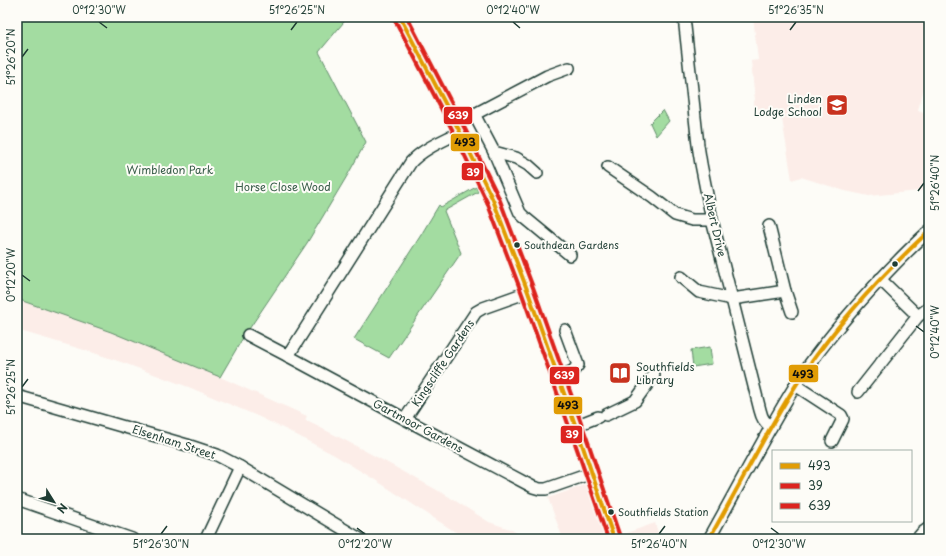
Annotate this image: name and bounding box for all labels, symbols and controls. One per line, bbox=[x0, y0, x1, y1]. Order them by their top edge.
text: 0°12'30"W bbox=[72, 2, 127, 17]
text: 51°26'25"N bbox=[269, 2, 325, 17]
text: 0°12'40"W bbox=[486, 2, 540, 17]
text: 51°26'35"N bbox=[768, 2, 824, 17]
text: 51°26'20"N bbox=[3, 28, 18, 86]
place label: Linden Lodge School bbox=[754, 90, 822, 120]
school or university icon: Linden Lodge School bbox=[824, 92, 850, 118]
line badge: 639 bbox=[443, 106, 473, 125]
text: 639 bbox=[447, 106, 469, 123]
line badge: 493 bbox=[450, 133, 480, 152]
text: 493 bbox=[454, 133, 476, 150]
text: 51°26'40"N bbox=[927, 154, 942, 211]
park label: Wimbledon Park bbox=[127, 161, 214, 178]
line badge: 39 bbox=[461, 162, 484, 181]
text: 39 bbox=[466, 163, 480, 180]
park label: Horse Close Wood bbox=[235, 178, 331, 195]
street label: Albert Drive bbox=[700, 191, 731, 259]
place label: Southdean Gardens bbox=[524, 237, 619, 252]
marker: Southdean Gardens bbox=[512, 240, 522, 250]
text: 0°12'20"W bbox=[3, 247, 18, 302]
unlabelled marker bbox=[890, 259, 900, 269]
text: 0°12'40"W bbox=[927, 305, 942, 359]
street label: Kingscliffe Gardens bbox=[407, 316, 478, 410]
place label: Southfields Library bbox=[636, 358, 694, 388]
text: 51°26'25"N bbox=[3, 359, 18, 415]
library icon: Southfields Library bbox=[607, 360, 633, 386]
line badge: 493 bbox=[788, 364, 819, 383]
text: 493 bbox=[792, 365, 814, 382]
line badge: 639 bbox=[549, 366, 580, 385]
text: 639 bbox=[553, 366, 575, 383]
street label: Gartmoor Gardens bbox=[370, 395, 466, 457]
line badge: 493 bbox=[553, 396, 583, 415]
text: 493 bbox=[557, 396, 579, 413]
street label: Elsenham Street bbox=[130, 420, 219, 463]
line badge: 39 bbox=[560, 425, 583, 444]
text: 39 bbox=[565, 425, 579, 442]
legend bbox=[772, 450, 912, 522]
text: 493 bbox=[808, 456, 831, 474]
text: 39 bbox=[808, 476, 823, 494]
north arrow bbox=[34, 482, 74, 522]
text: 639 bbox=[808, 496, 831, 514]
text: N bbox=[53, 500, 72, 517]
place label: Southfields Station bbox=[618, 504, 709, 519]
marker: Southfields Station bbox=[606, 507, 616, 517]
text: 51°26'30"N bbox=[133, 536, 190, 551]
text: 0°12'20"W bbox=[338, 536, 393, 551]
text: 51°26'40"N bbox=[631, 536, 688, 551]
text: 0°12'30"W bbox=[752, 536, 807, 551]

